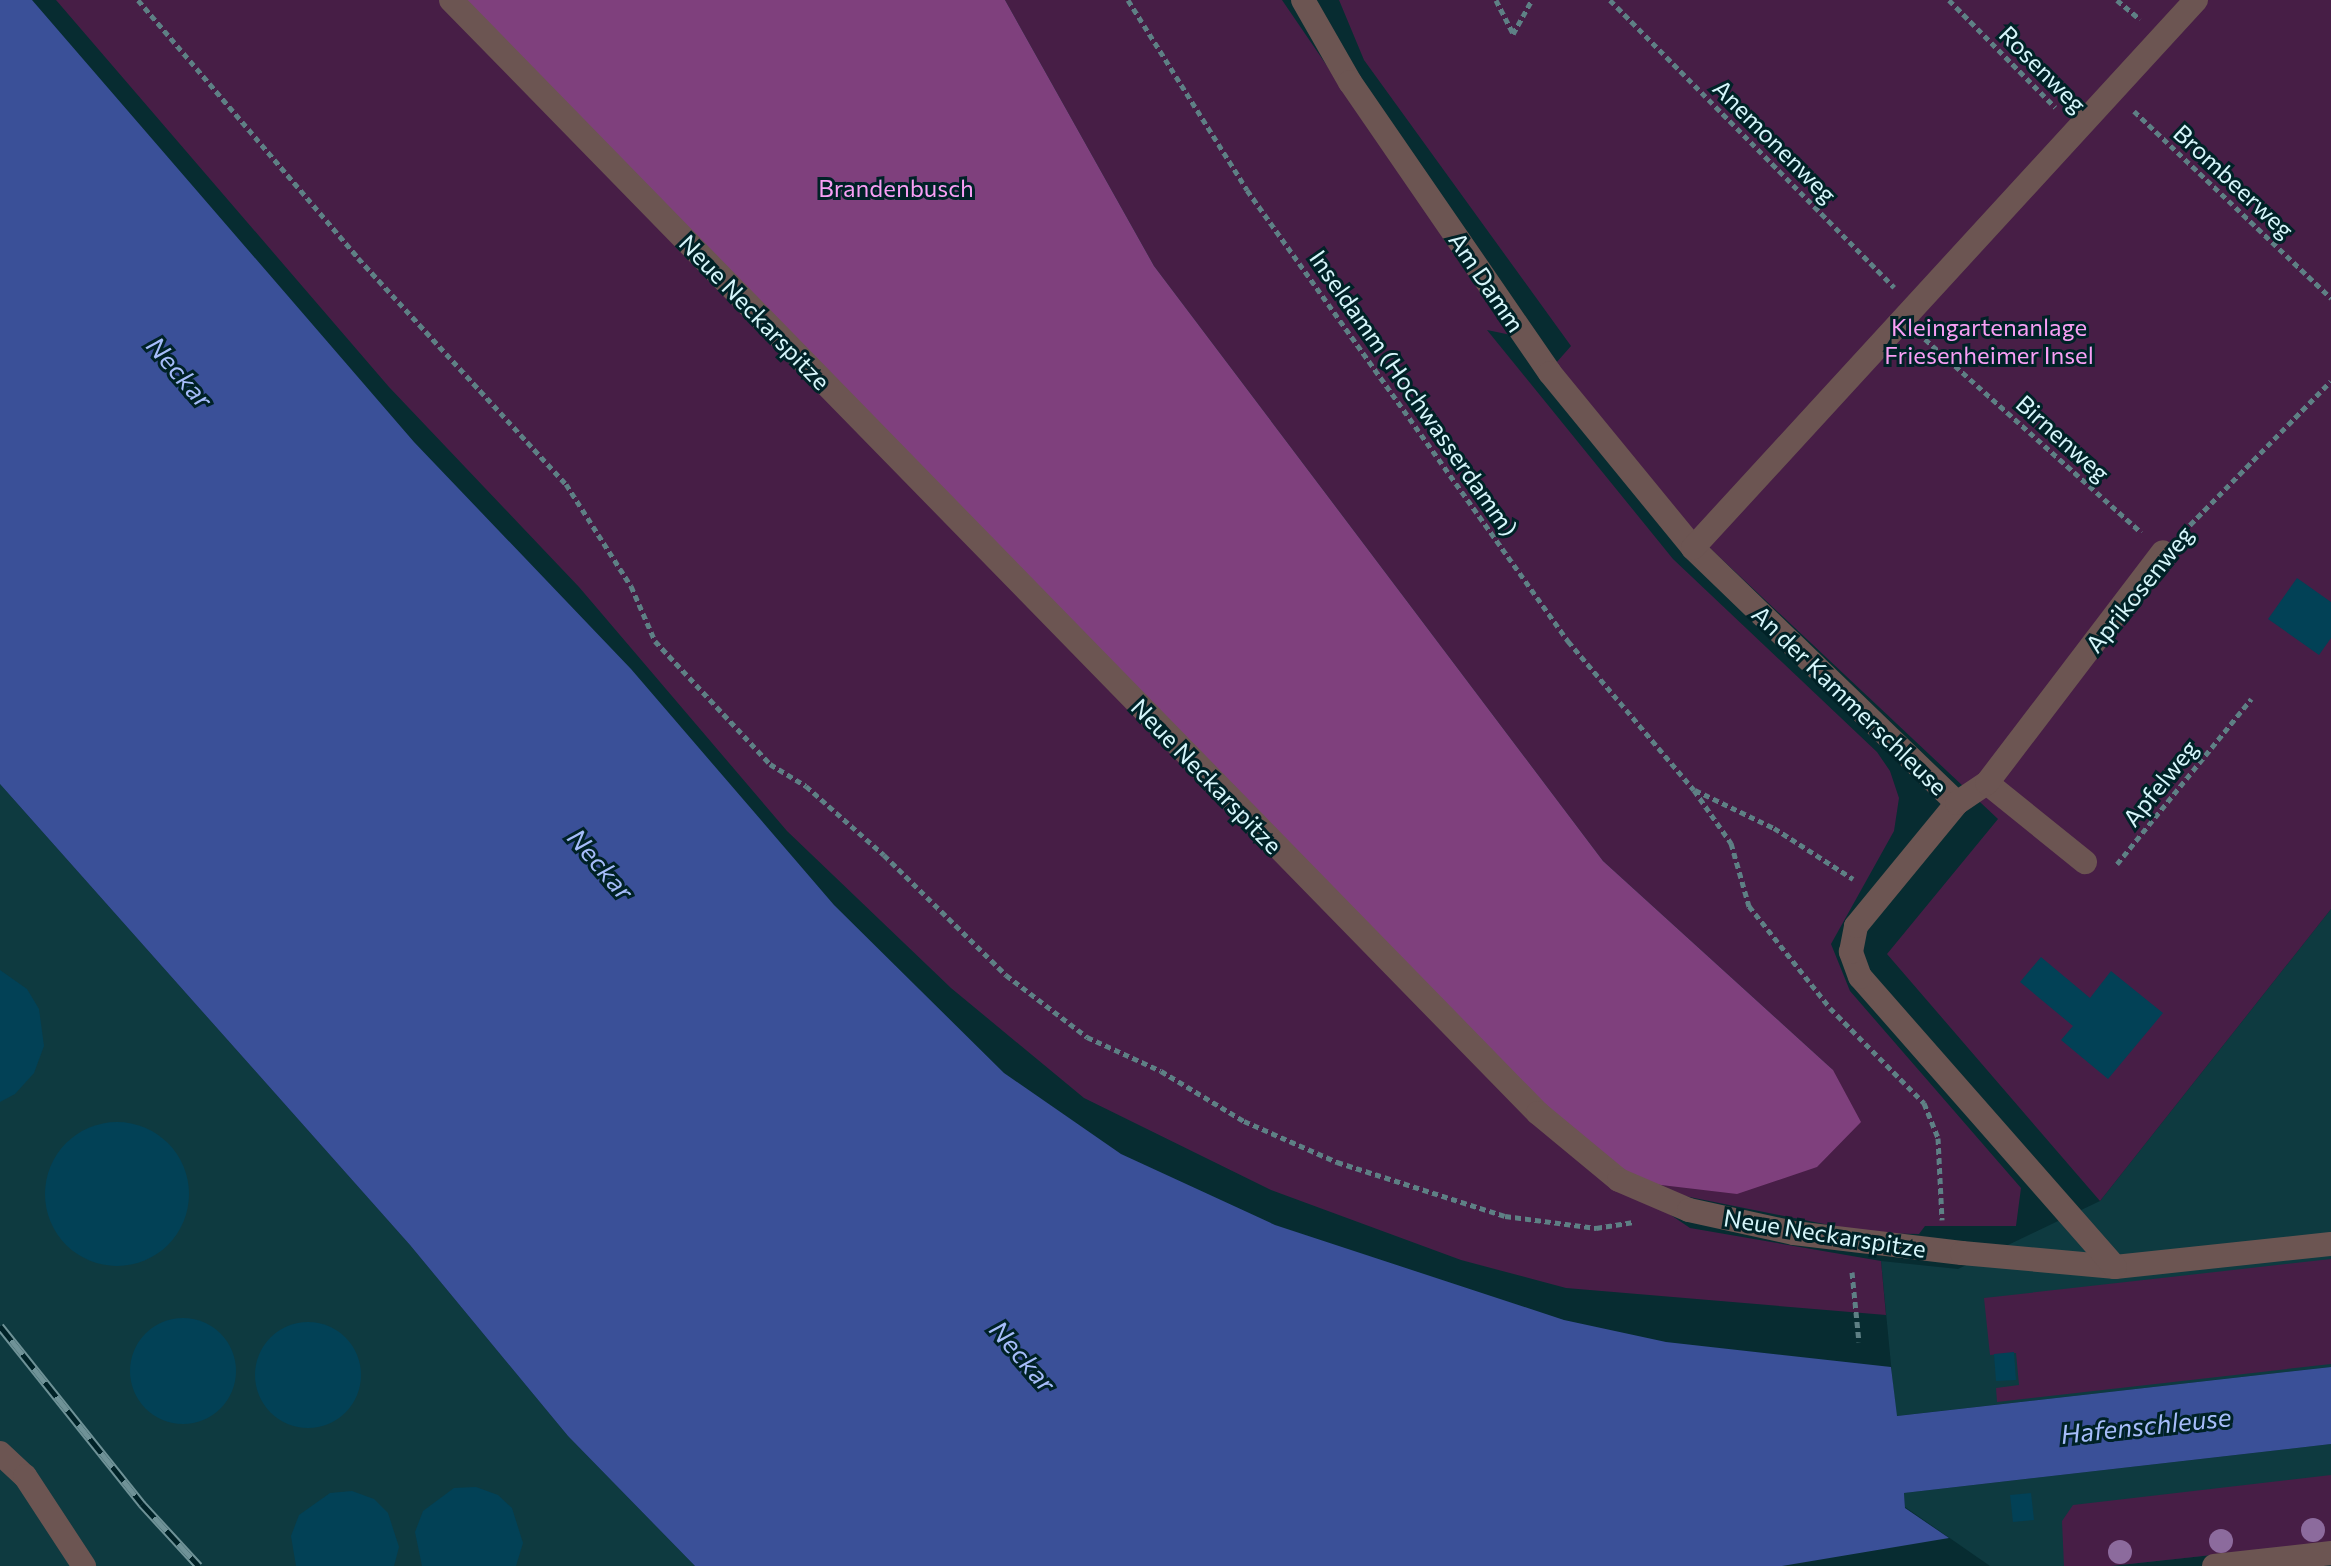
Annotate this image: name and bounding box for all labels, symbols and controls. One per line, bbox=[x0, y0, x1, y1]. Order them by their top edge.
street label: Rosenweg bbox=[1994, 20, 2092, 118]
street label: Anemonenweg bbox=[1707, 73, 1843, 209]
street label: Brombeerweg bbox=[2168, 118, 2300, 244]
park label: Brandenbusch bbox=[818, 174, 974, 202]
street label: Am Damm bbox=[1443, 227, 1531, 337]
street label: Neue Neckarspitze bbox=[674, 228, 836, 396]
street label: Inseldamm (Hochwasserdamm) bbox=[1304, 244, 1524, 542]
park label: Kleingartenanlage Friesenheimer Insel bbox=[1884, 313, 2094, 369]
water label: Neckar bbox=[141, 330, 219, 414]
street label: Birnenweg bbox=[2010, 389, 2116, 487]
street label: Aprikosenweg bbox=[2079, 520, 2199, 658]
street label: An der Kammerschleuse bbox=[1746, 599, 1954, 801]
street label: Neue Neckarspitze bbox=[1126, 692, 1288, 860]
street label: Apfelweg bbox=[2116, 734, 2204, 832]
water label: Neckar bbox=[562, 822, 640, 906]
street label: Neue Neckarspitze bbox=[1722, 1203, 1928, 1263]
water label: Neckar bbox=[984, 1314, 1062, 1398]
water label: Hafenschleuse bbox=[2059, 1401, 2233, 1449]

